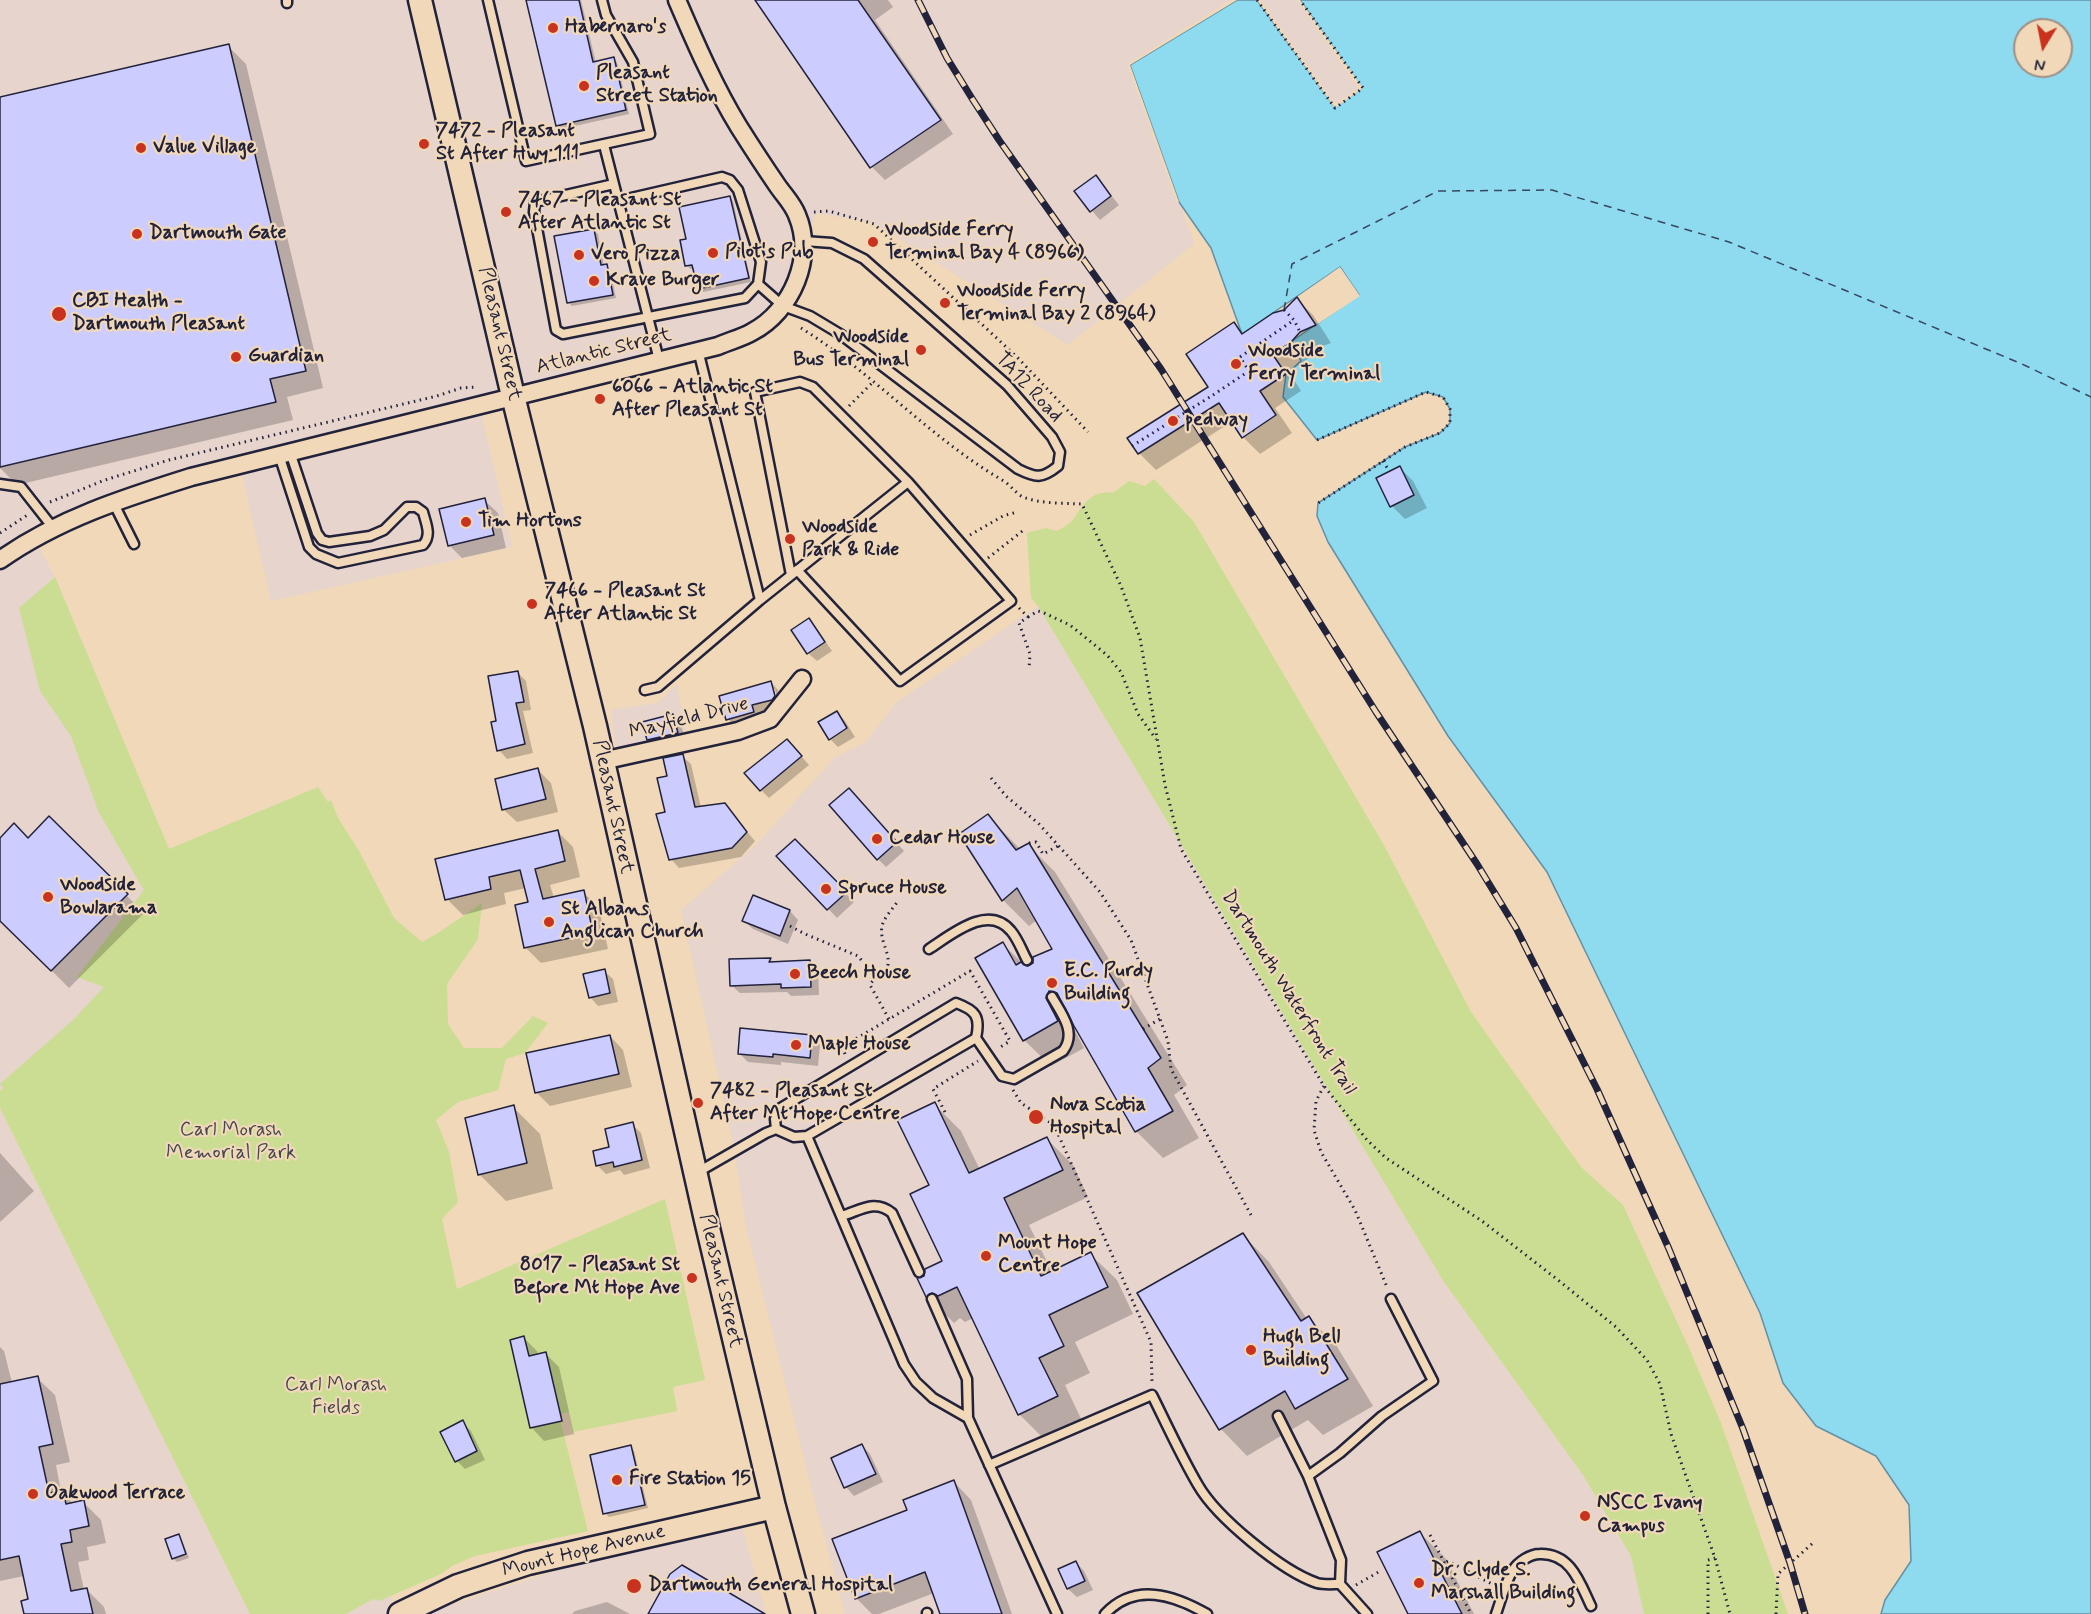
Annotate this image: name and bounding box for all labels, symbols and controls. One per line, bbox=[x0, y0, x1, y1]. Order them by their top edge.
place label: Habernaro's bbox=[565, 16, 666, 40]
north arrow bbox=[2013, 18, 2073, 78]
marker: Habernaro's bbox=[546, 21, 560, 35]
text: N bbox=[2033, 53, 2047, 76]
place label: Pleasant Street Station bbox=[596, 62, 718, 109]
marker: Pleasant Street Station bbox=[577, 79, 591, 93]
place label: 7472 - Pleasant St After Hwy 111 bbox=[436, 120, 579, 167]
place label: Value Village bbox=[153, 136, 256, 160]
marker: 7472 - Pleasant St After Hwy 111 bbox=[417, 137, 431, 151]
marker: Value Village bbox=[134, 141, 148, 155]
place label: 7467 - Pleasant St After Atlantic St bbox=[518, 189, 681, 236]
marker: 7467 - Pleasant St After Atlantic St bbox=[499, 205, 513, 219]
place label: Woodside Ferry Terminal Bay 4 (8966) bbox=[885, 219, 1084, 266]
place label: Dartmouth Gate bbox=[149, 222, 286, 246]
marker: Dartmouth Gate bbox=[130, 227, 144, 241]
marker: Woodside Ferry Terminal Bay 4 (8966) bbox=[866, 235, 880, 249]
place label: Pilot's Pub bbox=[725, 241, 814, 265]
place label: Vero Pizza bbox=[591, 243, 680, 267]
marker: Pilot's Pub bbox=[706, 246, 720, 260]
marker: Vero Pizza bbox=[572, 248, 586, 262]
street label: Pleasant Street bbox=[472, 265, 526, 403]
place label: Krave Burger bbox=[606, 269, 719, 293]
marker: Krave Burger bbox=[587, 274, 601, 288]
place label: Woodside Ferry Terminal Bay 2 (8964) bbox=[957, 280, 1155, 327]
place label: CBI Health - Dartmouth Pleasant bbox=[72, 290, 245, 337]
marker: Woodside Ferry Terminal Bay 2 (8964) bbox=[938, 296, 952, 310]
marker: CBI Health - Dartmouth Pleasant bbox=[50, 305, 68, 323]
street label: Atlantic Street bbox=[534, 324, 674, 380]
place label: Woodside Bus Terminal bbox=[793, 326, 909, 373]
place label: Woodside Ferry Terminal bbox=[1248, 340, 1380, 387]
marker: Woodside Bus Terminal bbox=[914, 343, 928, 357]
place label: Guardian bbox=[248, 345, 324, 369]
street label: TA12 Road bbox=[989, 348, 1067, 428]
marker: Guardian bbox=[229, 350, 243, 364]
marker: Woodside Ferry Terminal bbox=[1229, 357, 1243, 371]
place label: 6066 - Atlantic St After Pleasant St bbox=[612, 376, 773, 423]
marker: 6066 - Atlantic St After Pleasant St bbox=[593, 392, 607, 406]
place label: pedway bbox=[1185, 409, 1248, 433]
marker: pedway bbox=[1166, 414, 1180, 428]
place label: Tim Hortons bbox=[478, 510, 582, 534]
marker: Tim Hortons bbox=[459, 515, 473, 529]
place label: Woodside Park & Ride bbox=[802, 516, 899, 563]
marker: Woodside Park & Ride bbox=[783, 532, 797, 546]
place label: 7466 - Pleasant St After Atlantic St bbox=[544, 580, 705, 627]
marker: 7466 - Pleasant St After Atlantic St bbox=[525, 597, 539, 611]
street label: Mayfield Drive bbox=[627, 693, 751, 745]
street label: Pleasant Street bbox=[586, 738, 638, 876]
place label: Cedar House bbox=[889, 827, 995, 851]
marker: Cedar House bbox=[870, 832, 884, 846]
place label: Woodside Bowlarama bbox=[60, 874, 157, 921]
place label: Spruce House bbox=[838, 877, 947, 901]
marker: Spruce House bbox=[819, 882, 833, 896]
street label: Dartmouth Waterfront Trail bbox=[1215, 886, 1361, 1100]
marker: Woodside Bowlarama bbox=[41, 890, 55, 904]
place label: St Albans Anglican Church bbox=[561, 898, 704, 945]
marker: St Albans Anglican Church bbox=[542, 915, 556, 929]
place label: E.C. Purdy Building bbox=[1064, 960, 1153, 1007]
place label: Beech House bbox=[807, 962, 911, 986]
marker: Beech House bbox=[788, 967, 802, 981]
marker: E.C. Purdy Building bbox=[1045, 976, 1059, 990]
place label: Maple House bbox=[808, 1033, 911, 1057]
marker: Maple House bbox=[789, 1038, 803, 1052]
place label: 7482 - Pleasant St After Mt Hope Centre bbox=[710, 1080, 900, 1127]
place label: Nova Scotia Hospital bbox=[1050, 1094, 1146, 1141]
marker: 7482 - Pleasant St After Mt Hope Centre bbox=[691, 1096, 705, 1110]
marker: Nova Scotia Hospital bbox=[1027, 1108, 1045, 1126]
park label: Carl Morash Memorial Park bbox=[166, 1119, 296, 1166]
street label: Pleasant Street bbox=[693, 1212, 747, 1350]
place label: Mount Hope Centre bbox=[998, 1232, 1097, 1279]
marker: Mount Hope Centre bbox=[979, 1249, 993, 1263]
place label: 8017 - Pleasant St Before Mt Hope Ave bbox=[514, 1254, 680, 1301]
marker: 8017 - Pleasant St Before Mt Hope Ave bbox=[685, 1271, 699, 1285]
place label: Hugh Bell Building bbox=[1263, 1326, 1340, 1373]
marker: Hugh Bell Building bbox=[1244, 1343, 1258, 1357]
park label: Carl Morash Fields bbox=[285, 1374, 387, 1421]
place label: Fire Station 15 bbox=[629, 1468, 751, 1492]
marker: Fire Station 15 bbox=[610, 1473, 624, 1487]
place label: Oakwood Terrace bbox=[45, 1482, 185, 1506]
marker: Oakwood Terrace bbox=[26, 1487, 40, 1501]
place label: NSCC Ivany Campus bbox=[1597, 1492, 1702, 1539]
marker: NSCC Ivany Campus bbox=[1578, 1509, 1592, 1523]
street label: Mount Hope Avenue bbox=[500, 1520, 668, 1584]
place label: Dr. Clyde S. Marshall Building bbox=[1431, 1559, 1576, 1606]
place label: Dartmouth General Hospital bbox=[648, 1574, 893, 1598]
marker: Dr. Clyde S. Marshall Building bbox=[1412, 1576, 1426, 1590]
marker: Dartmouth General Hospital bbox=[625, 1577, 643, 1595]

